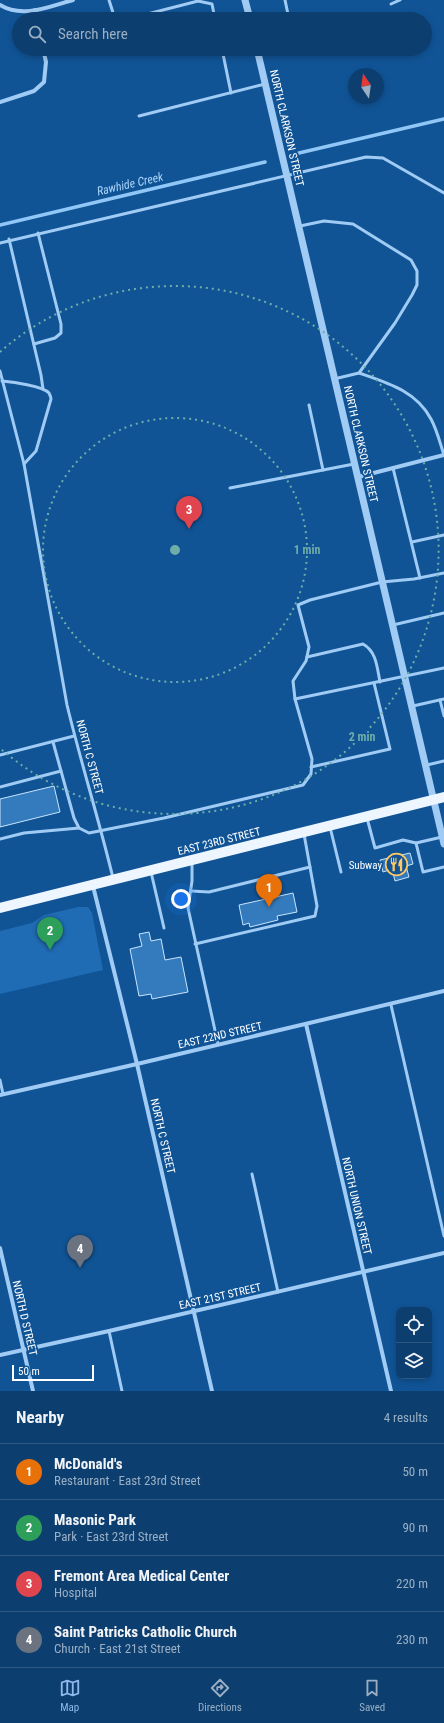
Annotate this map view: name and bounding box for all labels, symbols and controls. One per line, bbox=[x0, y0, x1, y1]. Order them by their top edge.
search box bbox=[12, 12, 432, 56]
icon: search bbox=[26, 23, 48, 45]
text: Search here bbox=[58, 25, 128, 43]
north arrow bbox=[348, 68, 384, 104]
street label: NORTH CLARKSON STREET bbox=[267, 69, 306, 188]
water label: Rawhide Creek bbox=[95, 169, 165, 198]
street label: NORTH CLARKSON STREET bbox=[341, 385, 380, 504]
pin: 3 bbox=[176, 496, 202, 529]
centre of rings bbox=[168, 543, 182, 557]
text: 1 min bbox=[294, 543, 320, 557]
street label: NORTH C STREET bbox=[73, 718, 106, 796]
text: 2 min bbox=[349, 730, 375, 744]
street label: EAST 23RD STREET bbox=[176, 825, 262, 858]
restaurant icon: Subway bbox=[384, 852, 410, 878]
place label: Subway bbox=[349, 859, 382, 872]
pin: 1 bbox=[256, 874, 282, 907]
your location bbox=[171, 889, 191, 909]
pin: 2 bbox=[37, 917, 63, 950]
street label: EAST 22ND STREET bbox=[177, 1019, 264, 1052]
street label: NORTH C STREET bbox=[148, 1097, 178, 1175]
street label: NORTH UNION STREET bbox=[339, 1156, 374, 1256]
pin: 4 bbox=[67, 1235, 93, 1268]
street label: NORTH D STREET bbox=[10, 1279, 40, 1357]
street label: EAST 21ST STREET bbox=[178, 1281, 263, 1312]
map controls bbox=[396, 1307, 432, 1379]
button: locate bbox=[396, 1307, 432, 1343]
button: layers bbox=[396, 1343, 432, 1379]
scale bar bbox=[12, 1363, 94, 1382]
text: 50 m bbox=[18, 1365, 40, 1378]
text: Nearby bbox=[16, 1407, 64, 1427]
text: 4 results bbox=[384, 1410, 428, 1425]
text: McDonald's bbox=[54, 1455, 122, 1473]
text: 1 bbox=[26, 1464, 32, 1479]
text: 50 m bbox=[402, 1464, 428, 1479]
text: Restaurant · East 23rd Street bbox=[54, 1473, 201, 1488]
text: Masonic Park bbox=[54, 1511, 136, 1529]
text: 2 bbox=[26, 1520, 32, 1535]
text: 90 m bbox=[402, 1520, 428, 1535]
text: Park · East 23rd Street bbox=[54, 1529, 168, 1544]
text: Fremont Area Medical Center bbox=[54, 1567, 229, 1585]
text: 3 bbox=[26, 1576, 32, 1591]
text: 220 m bbox=[396, 1576, 428, 1591]
text: Hospital bbox=[54, 1585, 97, 1600]
text: Saint Patricks Catholic Church bbox=[54, 1623, 237, 1641]
text: 4 bbox=[26, 1632, 32, 1647]
text: 230 m bbox=[396, 1632, 428, 1647]
text: Church · East 21st Street bbox=[54, 1641, 181, 1656]
tab: Map bbox=[59, 1677, 81, 1714]
tab: Directions bbox=[198, 1677, 242, 1714]
tab: Saved bbox=[359, 1677, 385, 1714]

